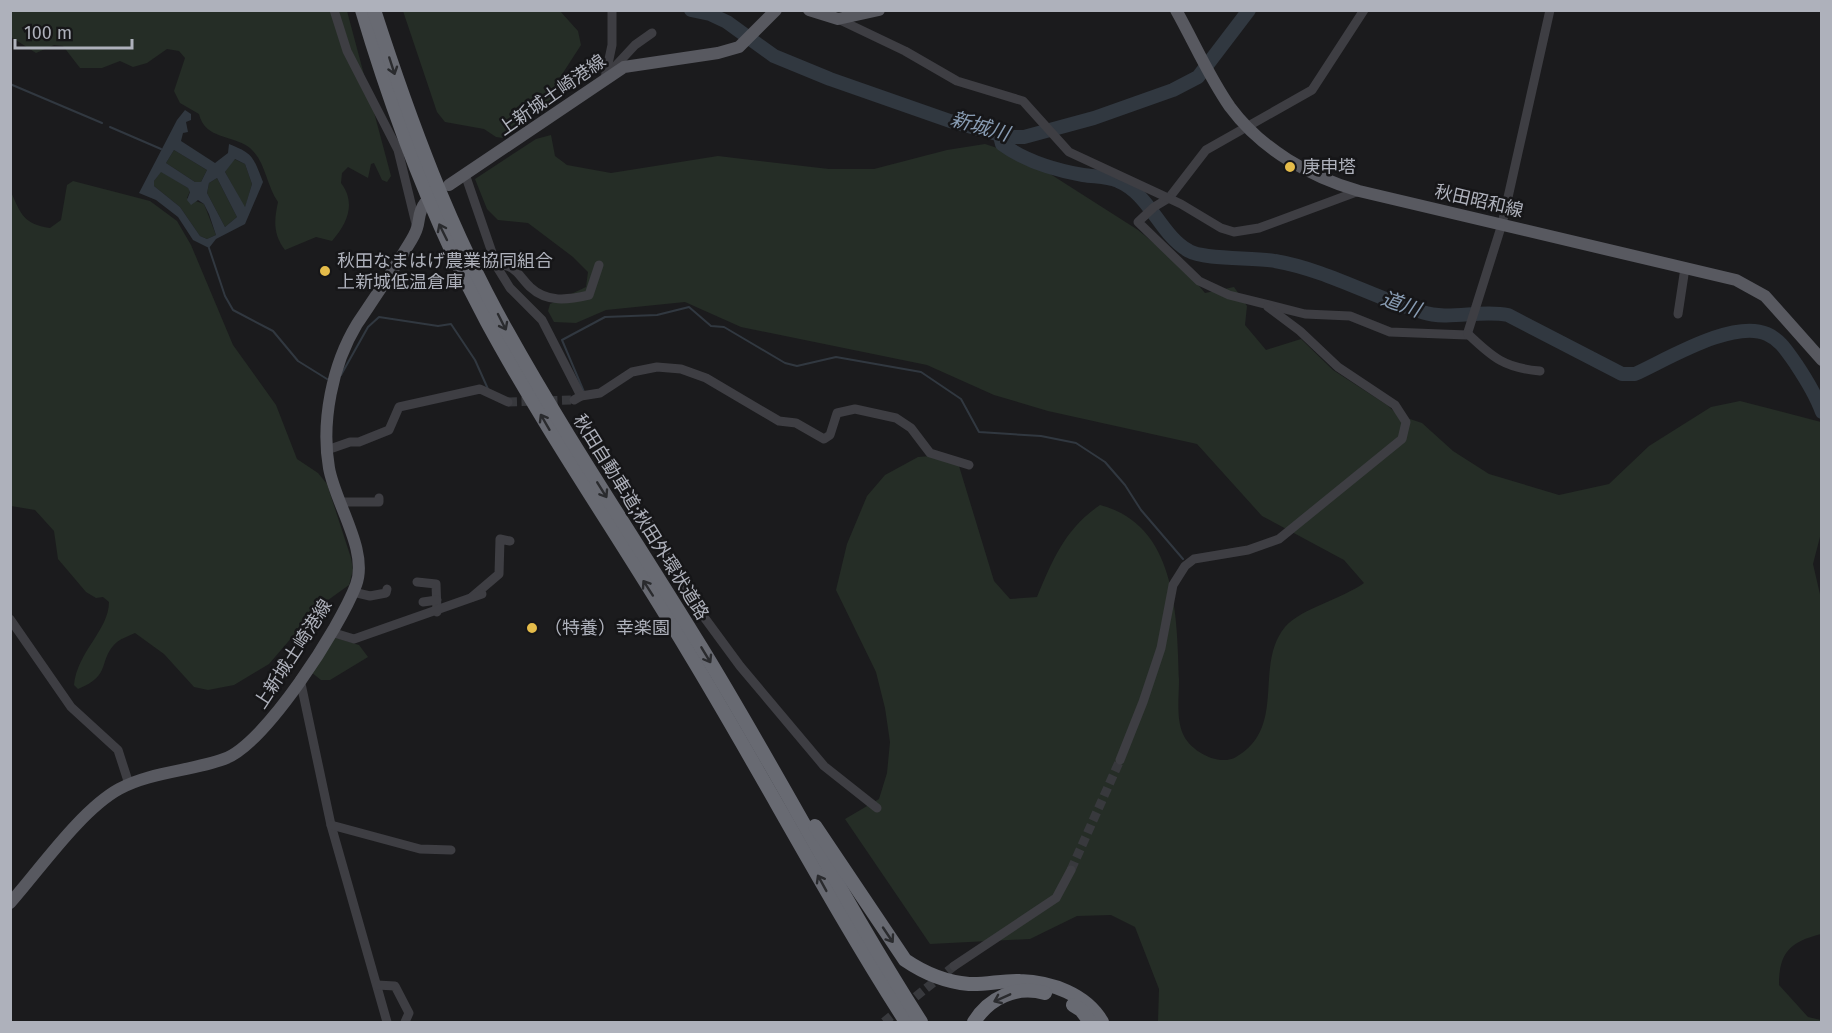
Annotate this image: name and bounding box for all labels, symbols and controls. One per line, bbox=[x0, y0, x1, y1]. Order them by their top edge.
scale bar bbox=[15, 12, 132, 50]
text: 100 m bbox=[24, 22, 72, 44]
street label: 上新城土崎港線 bbox=[494, 50, 610, 140]
one-way arrow bbox=[387, 56, 398, 75]
water label: 新城川 bbox=[948, 106, 1014, 146]
place label: 庚申塔 bbox=[1302, 156, 1356, 178]
marker: 庚申塔 bbox=[1283, 160, 1297, 174]
street label: 秋田昭和線 bbox=[1433, 180, 1525, 222]
one-way arrow bbox=[437, 223, 449, 241]
place label: 秋田なまはげ農業協同組合 上新城低温倉庫 bbox=[337, 250, 553, 293]
marker: 秋田なまはげ農業協同組合 上新城低温倉庫 bbox=[318, 264, 332, 278]
water label: 道川 bbox=[1378, 286, 1426, 323]
one-way arrow bbox=[497, 313, 509, 331]
street label: 秋田自動車道;秋田外環状道路 bbox=[569, 410, 713, 624]
one-way arrow bbox=[539, 414, 551, 431]
one-way arrow bbox=[596, 481, 608, 497]
one-way arrow bbox=[642, 580, 654, 597]
street label: 上新城土崎港線 bbox=[249, 595, 337, 713]
place label: （特養）幸楽園 bbox=[544, 617, 670, 639]
marker: （特養）幸楽園 bbox=[525, 621, 539, 635]
one-way arrow bbox=[700, 646, 712, 663]
one-way arrow bbox=[815, 874, 827, 891]
one-way arrow bbox=[882, 927, 894, 943]
one-way arrow bbox=[993, 992, 1011, 1004]

